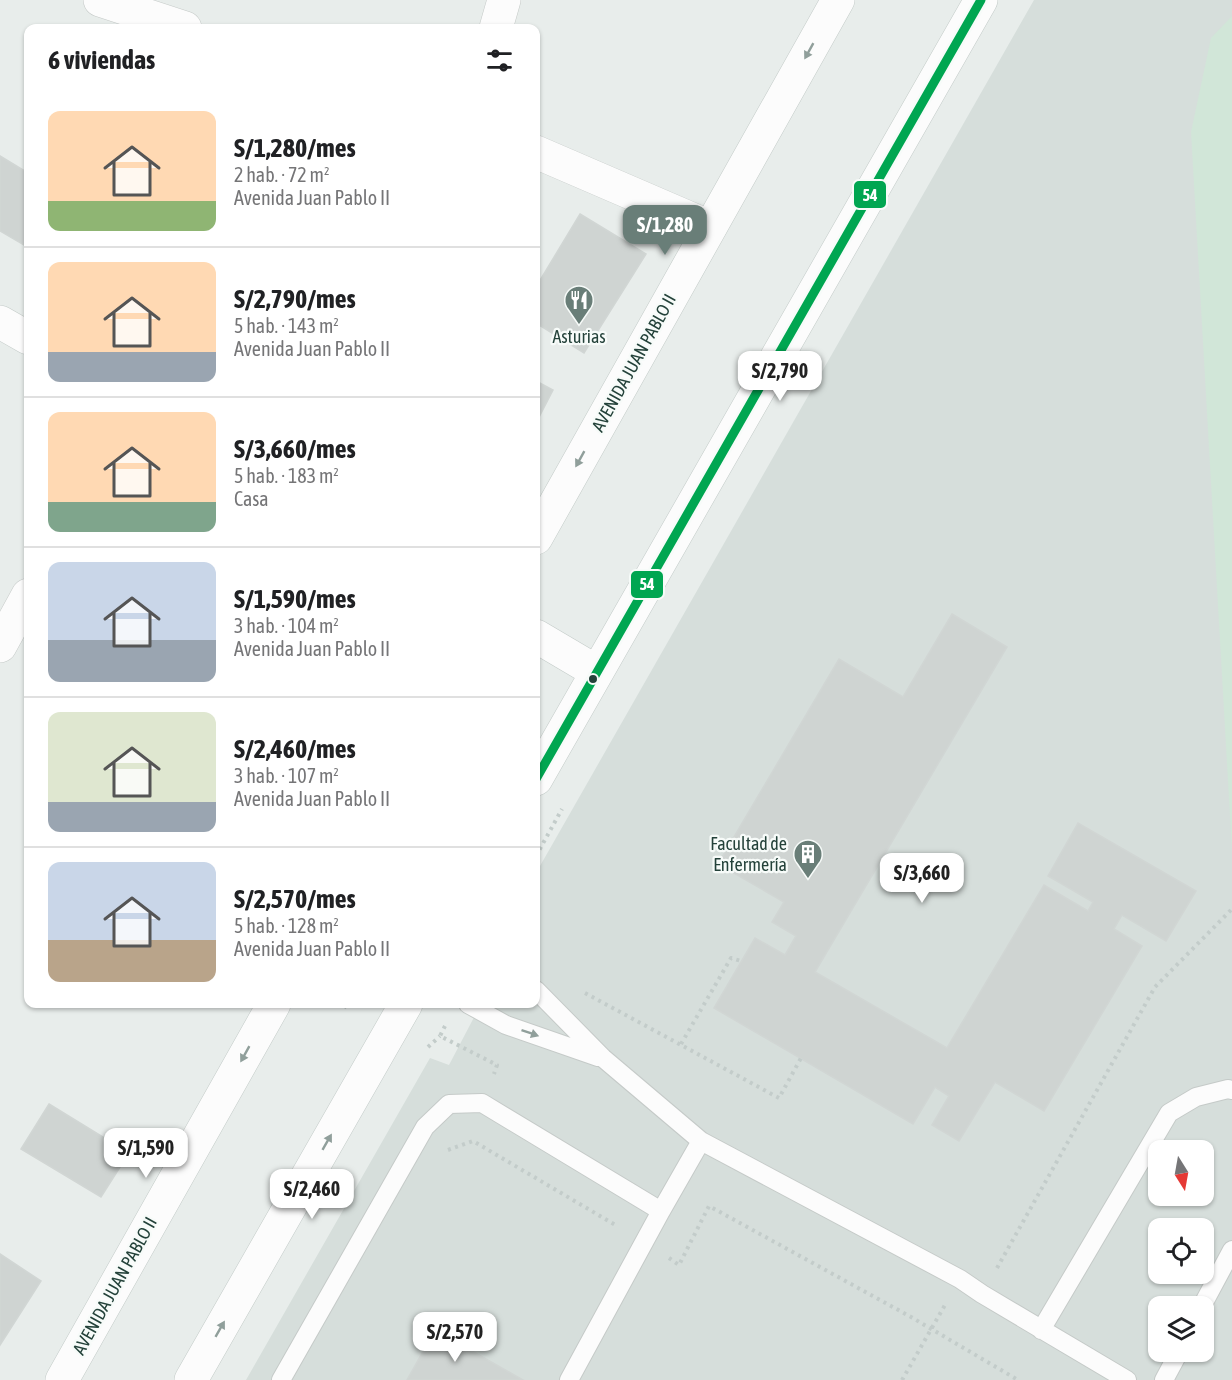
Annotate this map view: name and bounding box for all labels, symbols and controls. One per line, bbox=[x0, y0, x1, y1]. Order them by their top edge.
one-way arrow bbox=[804, 43, 815, 59]
icon: filters bbox=[483, 44, 516, 77]
text: 6 viviendas bbox=[48, 45, 155, 75]
text: S/1,280/mes bbox=[234, 133, 356, 163]
icon: home bbox=[96, 135, 168, 207]
text: 2 hab. · 72 m² bbox=[234, 163, 329, 186]
line badge: 54 bbox=[853, 180, 887, 209]
text: Avenida Juan Pablo II bbox=[234, 186, 390, 209]
text: 54 bbox=[862, 186, 878, 204]
pin: S/1,280 bbox=[610, 205, 720, 256]
text: S/1,280 bbox=[637, 213, 693, 236]
text: S/2,790/mes bbox=[234, 284, 356, 314]
restaurant icon: Asturias bbox=[563, 284, 595, 326]
icon: home bbox=[96, 286, 168, 358]
street label: AVENIDA JUAN PABLO II bbox=[587, 290, 680, 435]
text: 5 hab. · 143 m² bbox=[234, 314, 339, 337]
place label: Asturias bbox=[552, 326, 606, 347]
text: Avenida Juan Pablo II bbox=[234, 337, 390, 360]
pin: S/2,790 bbox=[725, 351, 835, 402]
text: S/2,790 bbox=[752, 359, 808, 382]
text: S/3,660/mes bbox=[234, 434, 356, 464]
icon: home bbox=[96, 436, 168, 508]
one-way arrow bbox=[575, 451, 585, 468]
text: 5 hab. · 183 m² bbox=[234, 464, 339, 487]
text: Casa bbox=[234, 487, 269, 510]
line badge: 54 bbox=[630, 570, 664, 599]
text: 54 bbox=[639, 575, 655, 593]
text: S/1,590/mes bbox=[234, 584, 356, 614]
icon: home bbox=[96, 586, 168, 658]
text: 3 hab. · 104 m² bbox=[234, 614, 339, 637]
text: Avenida Juan Pablo II bbox=[234, 637, 390, 660]
unlabelled marker bbox=[587, 673, 599, 685]
text: S/2,460/mes bbox=[234, 734, 356, 764]
icon: home bbox=[96, 736, 168, 808]
text: 3 hab. · 107 m² bbox=[234, 764, 339, 787]
text: Avenida Juan Pablo II bbox=[234, 787, 390, 810]
place label: Facultad de Enfermería bbox=[710, 833, 787, 875]
building icon: Facultad de Enfermería bbox=[792, 838, 824, 880]
pin: S/3,660 bbox=[867, 853, 977, 904]
text: S/3,660 bbox=[894, 861, 950, 884]
text: S/2,570/mes bbox=[234, 884, 356, 914]
icon: home bbox=[96, 886, 168, 958]
text: 5 hab. · 128 m² bbox=[234, 914, 339, 937]
text: Avenida Juan Pablo II bbox=[234, 937, 390, 960]
one-way arrow bbox=[521, 1029, 539, 1039]
one-way arrow bbox=[240, 1046, 250, 1063]
pin: S/1,590 bbox=[91, 1128, 201, 1179]
one-way arrow bbox=[322, 1133, 332, 1150]
text: S/1,590 bbox=[118, 1136, 174, 1159]
north arrow bbox=[1148, 1140, 1214, 1206]
map controls bbox=[1148, 1140, 1214, 1362]
pin: S/2,460 bbox=[257, 1169, 367, 1220]
text: S/2,460 bbox=[284, 1177, 340, 1200]
street label: AVENIDA JUAN PABLO II bbox=[68, 1213, 161, 1358]
button: locate bbox=[1148, 1218, 1214, 1284]
button: layers bbox=[1148, 1296, 1214, 1362]
pin: S/2,570 bbox=[400, 1312, 510, 1363]
text: S/2,570 bbox=[427, 1320, 483, 1343]
one-way arrow bbox=[214, 1321, 225, 1337]

